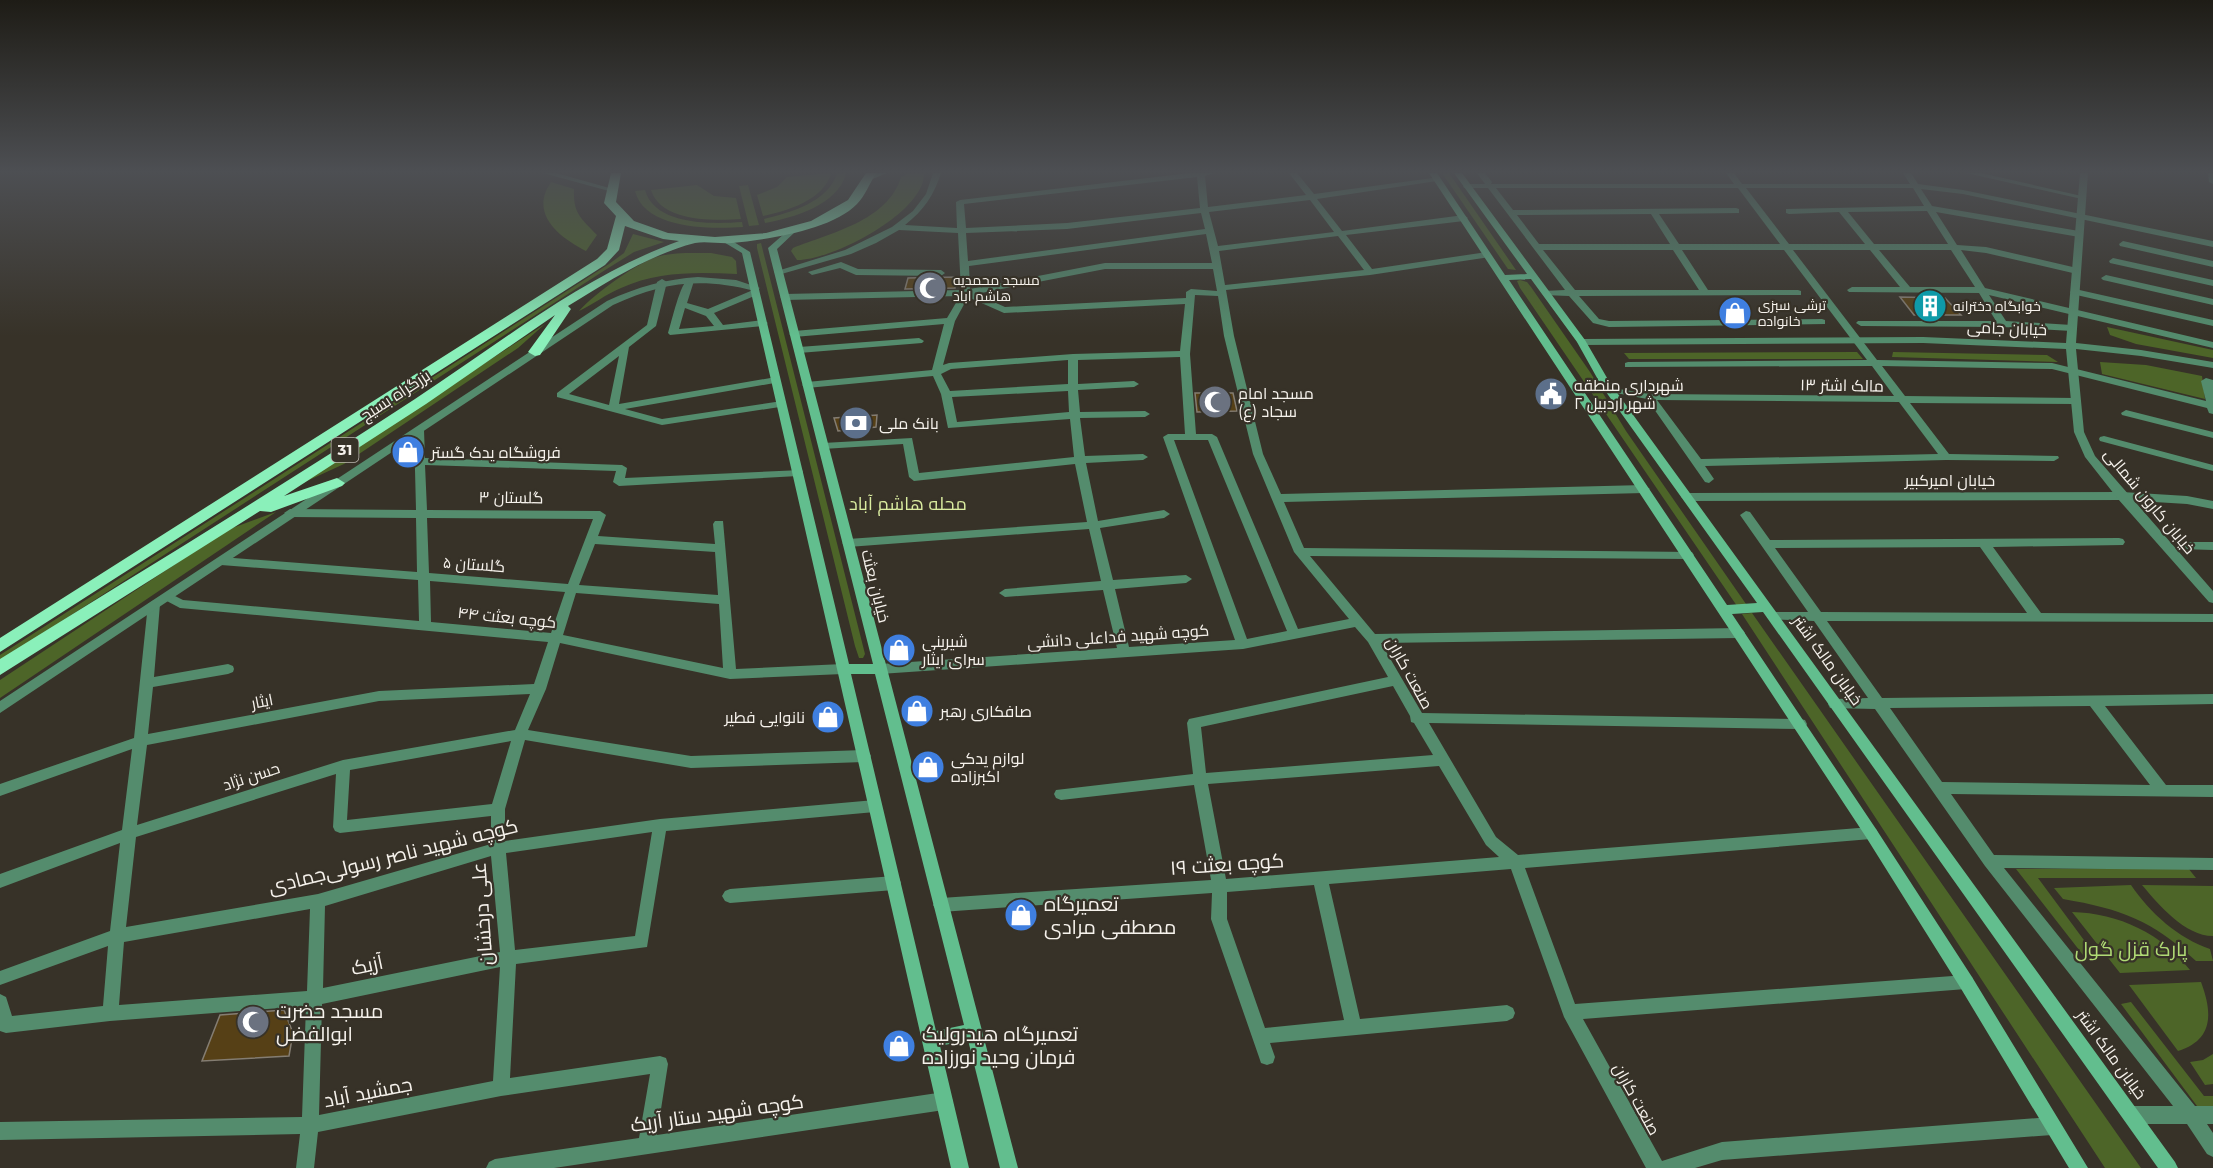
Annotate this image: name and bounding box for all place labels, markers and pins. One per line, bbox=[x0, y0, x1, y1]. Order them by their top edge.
mosque icon: مسجد محمدیه هاشم اباد bbox=[912, 270, 948, 306]
place label: مسجد محمدیه هاشم اباد bbox=[953, 271, 1040, 306]
building icon: خوابگاه دخترانه bbox=[1912, 288, 1948, 324]
shop icon: ترشی سبزی خانواده bbox=[1717, 295, 1753, 331]
place label: ترشی سبزی خانواده bbox=[1758, 296, 1826, 330]
place label: خوابگاه دخترانه bbox=[1953, 297, 2041, 315]
public building icon: شهرداری منطقه ۲ شهر اردبیل bbox=[1533, 376, 1569, 412]
place label: شهرداری منطقه ۲ شهر اردبیل bbox=[1574, 376, 1684, 414]
mosque icon: مسجد امام سجاد (ع) bbox=[1197, 384, 1233, 420]
place label: مسجد امام سجاد (ع) bbox=[1238, 384, 1314, 423]
bank icon: بانک ملی bbox=[838, 405, 874, 441]
place label: بانک ملی bbox=[879, 414, 939, 434]
shop icon: فروشگاه یدک گستر bbox=[390, 434, 426, 470]
place label: فروشگاه یدک گستر bbox=[430, 443, 561, 462]
shop icon: شیرینی ‌سرای ایثار bbox=[881, 632, 917, 668]
place label: شیرینی ‌سرای ایثار bbox=[921, 632, 985, 670]
shop icon: صافکاری رهبر bbox=[899, 693, 935, 729]
shop icon: نانوایی فطیر bbox=[810, 699, 846, 735]
place label: صافکاری رهبر bbox=[939, 702, 1032, 722]
place label: نانوایی فطیر bbox=[723, 708, 805, 728]
shop icon: لوازم یدکی اکبرزاده bbox=[910, 749, 946, 785]
place label: لوازم یدکی اکبرزاده bbox=[951, 749, 1024, 786]
place label: تعمیرگاه مصطفی مرادی bbox=[1044, 892, 1176, 940]
shop icon: تعمیرگاه مصطفی مرادی bbox=[1003, 897, 1039, 933]
place label: مسجد حضرت ابوالفضل bbox=[276, 999, 383, 1047]
mosque icon: مسجد حضرت ابوالفضل bbox=[235, 1004, 271, 1040]
place label: تعمیرگاه هیدرولیک فرمان وحید نورزاده bbox=[922, 1022, 1079, 1070]
shop icon: تعمیرگاه هیدرولیک فرمان وحید نورزاده bbox=[881, 1028, 917, 1064]

